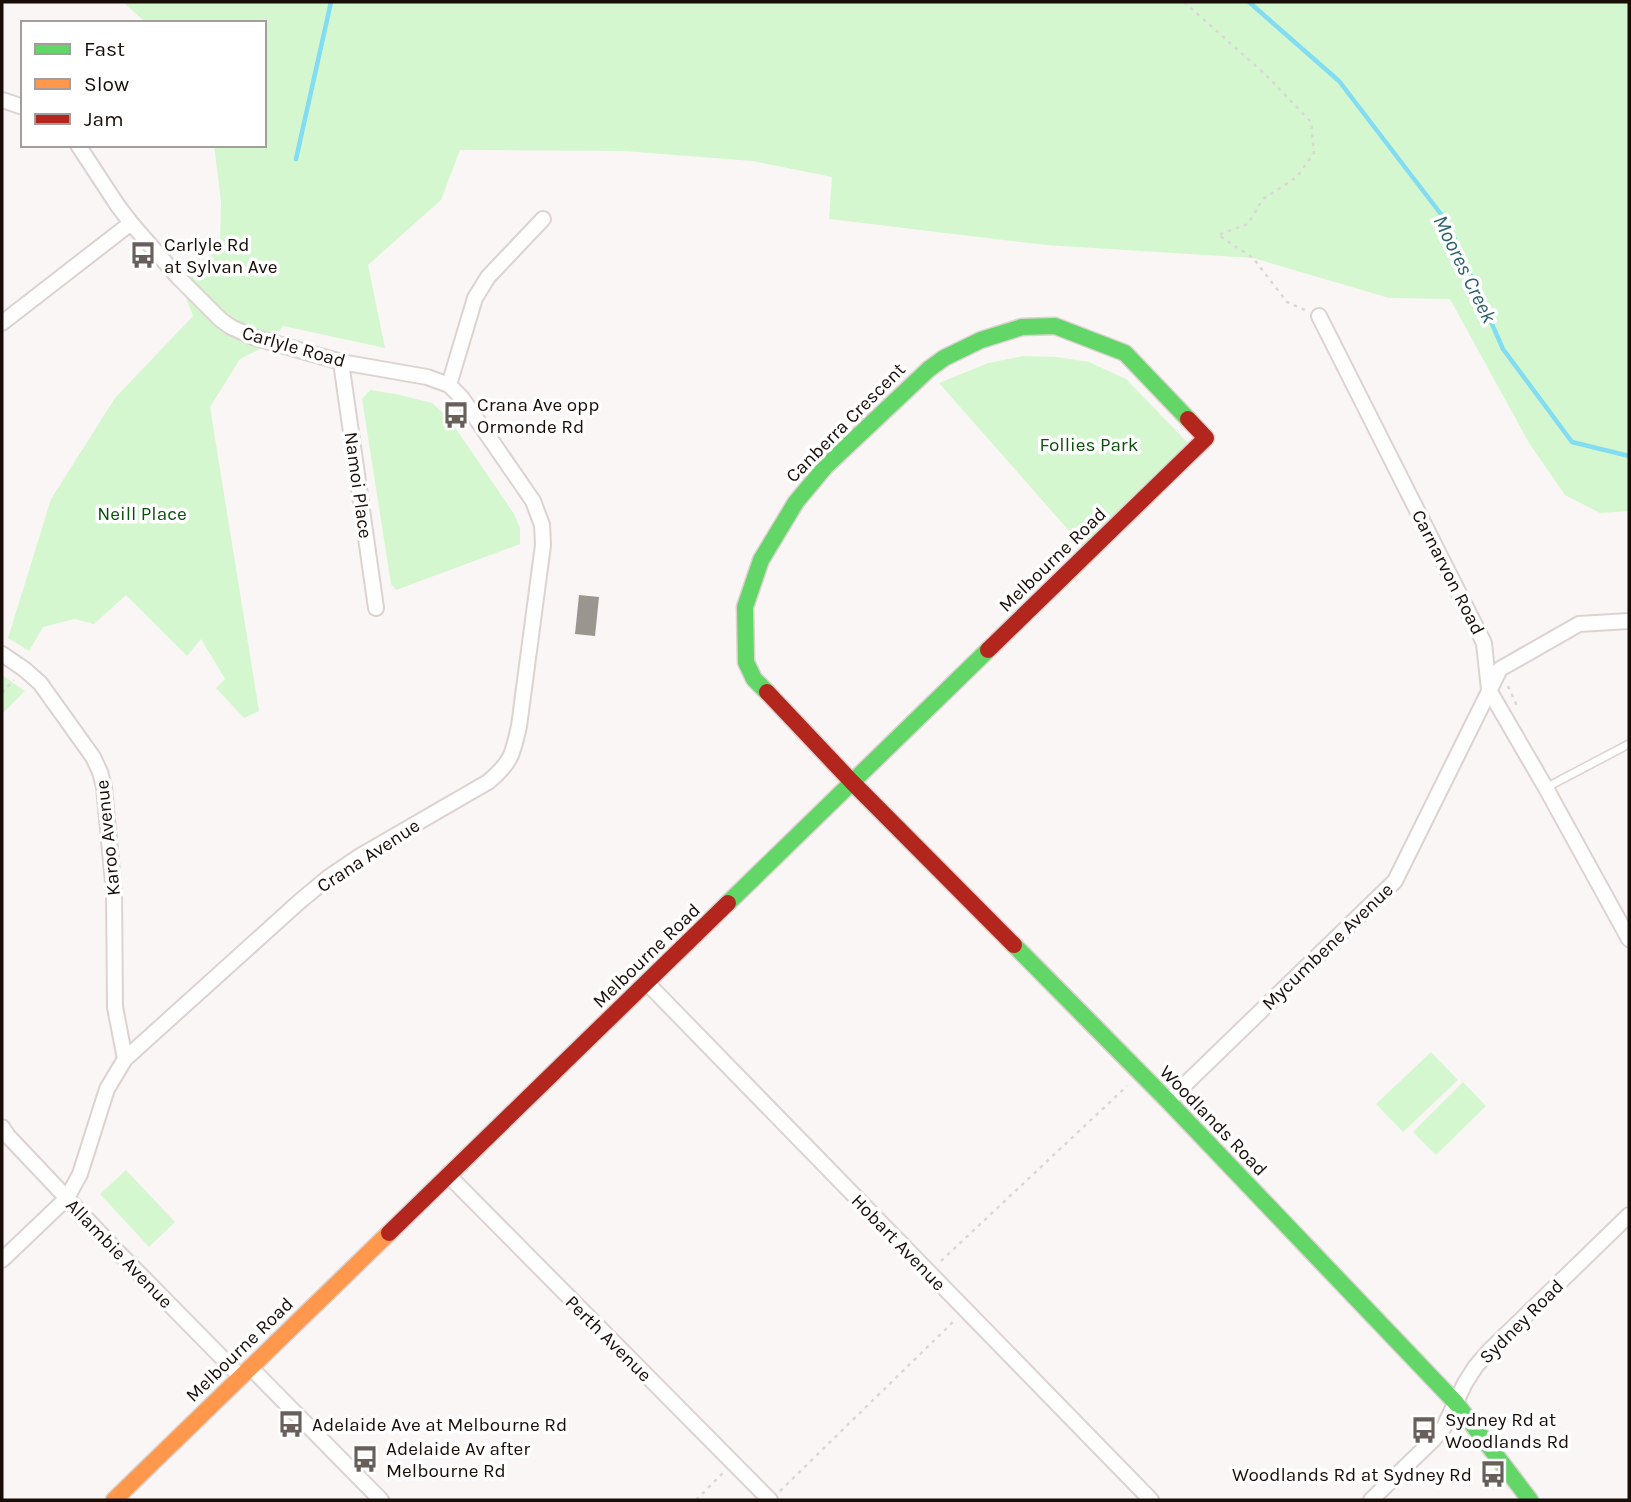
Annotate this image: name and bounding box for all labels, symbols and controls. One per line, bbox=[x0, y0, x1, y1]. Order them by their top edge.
legend bbox=[21, 21, 266, 147]
text: Fast bbox=[84, 37, 125, 61]
text: Slow bbox=[84, 72, 129, 96]
text: Jam bbox=[84, 107, 124, 131]
water label: Moores Creek bbox=[1429, 211, 1502, 327]
place label: Carlyle Rd at Sylvan Ave bbox=[164, 234, 278, 278]
bus stop icon: Carlyle Rd at Sylvan Ave bbox=[128, 240, 158, 270]
street label: Carlyle Road bbox=[240, 322, 348, 372]
street label: Canberra Crescent bbox=[781, 358, 910, 487]
place label: Crana Ave opp Ormonde Rd bbox=[477, 394, 599, 438]
bus stop icon: Crana Ave opp Ormonde Rd bbox=[441, 400, 471, 430]
street label: Namoi Place bbox=[340, 430, 376, 540]
park label: Follies Park bbox=[1040, 434, 1139, 456]
park label: Neill Place bbox=[97, 503, 187, 525]
street label: Melbourne Road bbox=[994, 503, 1111, 616]
street label: Carnarvon Road bbox=[1407, 506, 1489, 639]
street label: Karoo Avenue bbox=[91, 779, 125, 897]
street label: Crana Avenue bbox=[313, 814, 424, 897]
street label: Mycumbene Avenue bbox=[1258, 879, 1398, 1015]
street label: Melbourne Road bbox=[588, 899, 705, 1012]
street label: Woodlands Road bbox=[1155, 1061, 1272, 1181]
street label: Hobart Avenue bbox=[847, 1190, 950, 1296]
street label: Allambie Avenue bbox=[62, 1194, 177, 1313]
street label: Sydney Road bbox=[1475, 1275, 1568, 1368]
street label: Perth Avenue bbox=[561, 1291, 656, 1386]
street label: Melbourne Road bbox=[181, 1293, 298, 1406]
bus stop icon: Adelaide Ave at Melbourne Rd bbox=[276, 1409, 306, 1439]
place label: Sydney Rd at Woodlands Rd bbox=[1445, 1409, 1569, 1453]
place label: Adelaide Ave at Melbourne Rd bbox=[312, 1414, 567, 1436]
bus stop icon: Sydney Rd at Woodlands Rd bbox=[1409, 1415, 1439, 1445]
place label: Adelaide Av after Melbourne Rd bbox=[386, 1438, 530, 1482]
bus stop icon: Adelaide Av after Melbourne Rd bbox=[350, 1444, 380, 1474]
bus stop icon: Woodlands Rd at Sydney Rd bbox=[1478, 1459, 1508, 1489]
place label: Woodlands Rd at Sydney Rd bbox=[1232, 1464, 1472, 1486]

